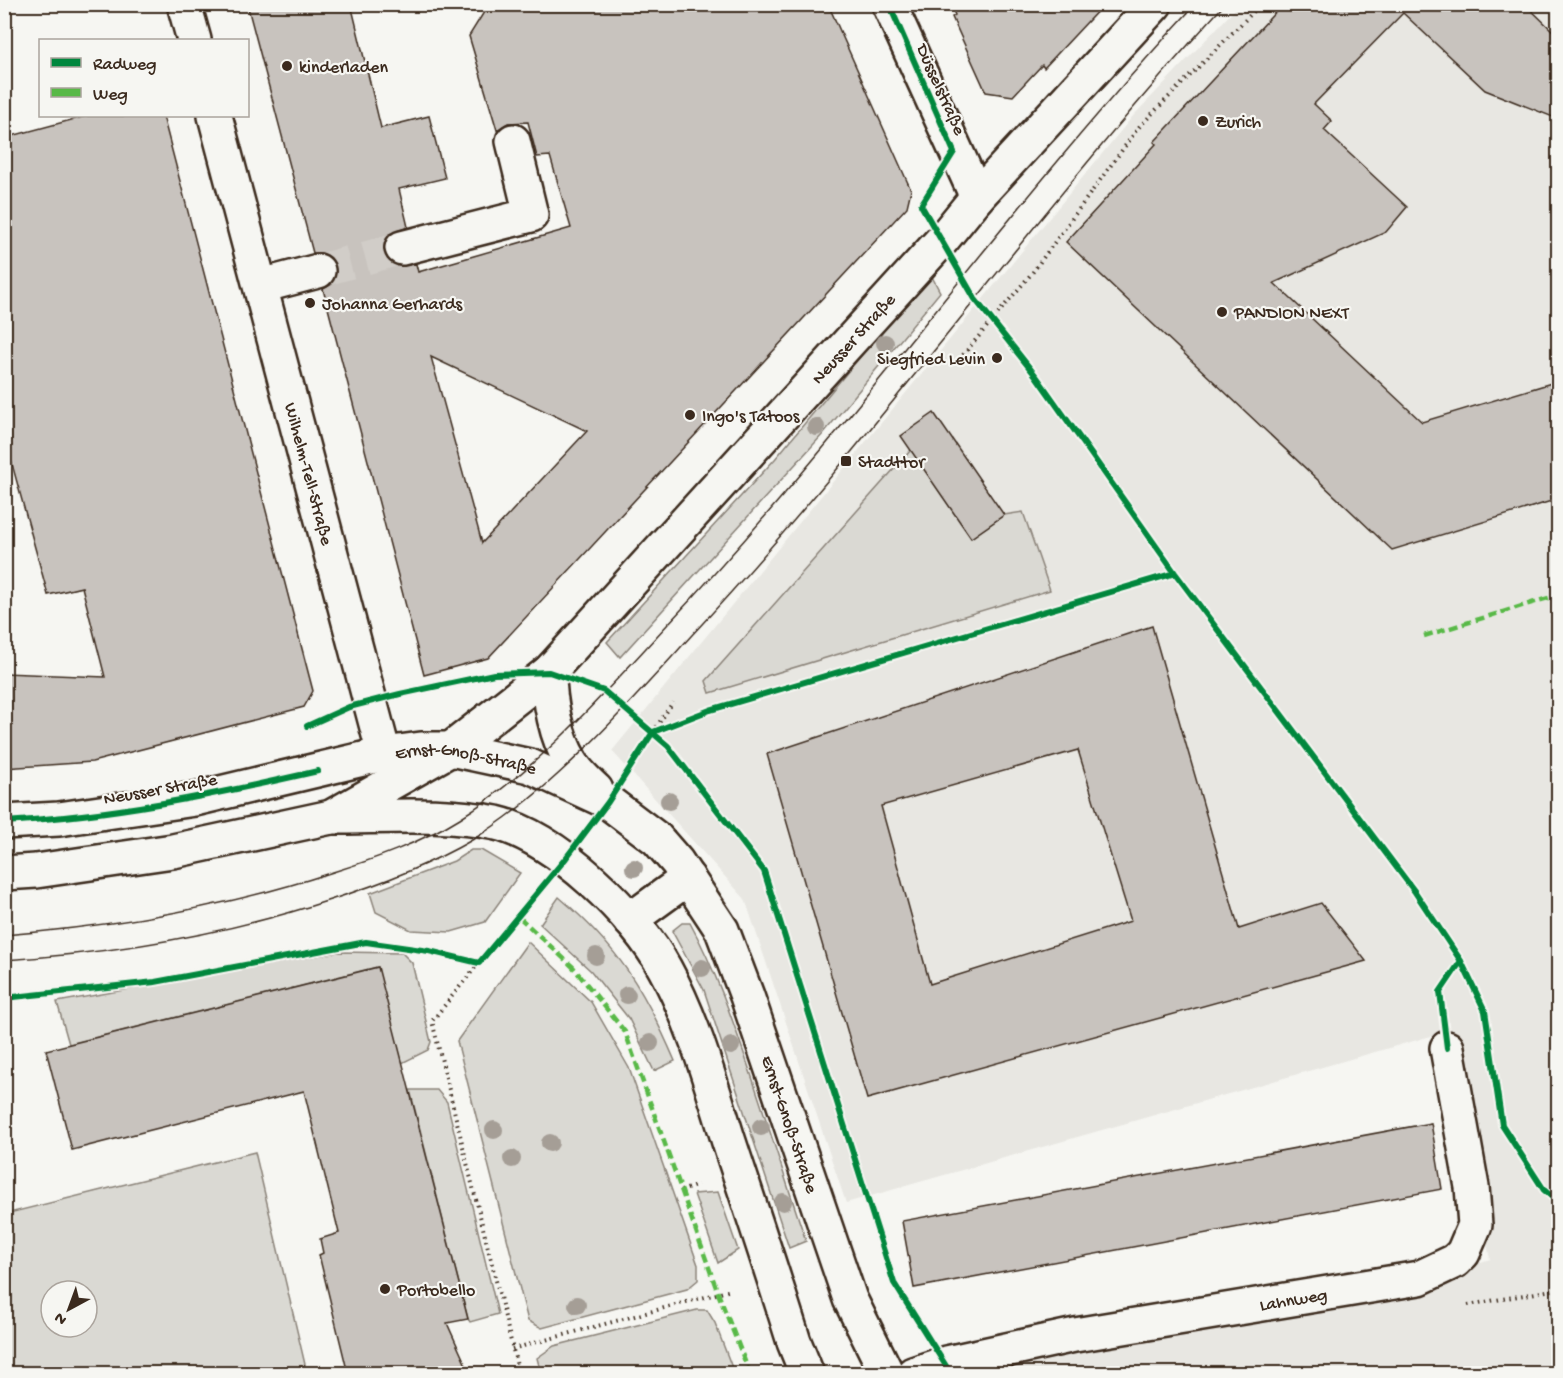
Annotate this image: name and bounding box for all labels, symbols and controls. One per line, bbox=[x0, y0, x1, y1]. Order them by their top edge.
legend bbox=[39, 39, 249, 117]
street label: Düsselstraße bbox=[910, 40, 969, 139]
text: Radweg bbox=[93, 55, 156, 76]
place label: kinderladen bbox=[299, 58, 388, 79]
marker: kinderladen bbox=[280, 59, 294, 73]
text: Weg bbox=[93, 85, 128, 106]
place label: Zurich bbox=[1215, 113, 1261, 134]
marker: Zurich bbox=[1196, 114, 1210, 128]
street label: Neusser Straße bbox=[808, 290, 902, 389]
place label: Johanna Gerhards bbox=[322, 295, 463, 316]
marker: Johanna Gerhards bbox=[303, 296, 317, 310]
place label: PANDION NEXT bbox=[1233, 304, 1350, 325]
marker: PANDION NEXT bbox=[1215, 305, 1229, 319]
place label: Siegfried Levin bbox=[877, 350, 985, 371]
marker: Siegfried Levin bbox=[990, 351, 1004, 365]
street label: Wilhelm-Tell-Straße bbox=[278, 401, 336, 549]
place label: Ingo's Tatoos bbox=[702, 407, 801, 428]
marker: Ingo's Tatoos bbox=[683, 408, 697, 422]
place label: Stadttor bbox=[858, 453, 926, 474]
marker: Stadttor bbox=[839, 454, 853, 468]
street label: Ernst-Gnoß-Straße bbox=[394, 741, 540, 781]
street label: Neusser Straße bbox=[102, 770, 220, 811]
street label: Ernst-Gnoß-Straße bbox=[755, 1053, 821, 1197]
north arrow bbox=[39, 1279, 99, 1339]
place label: Portobello bbox=[396, 1281, 475, 1302]
marker: Portobello bbox=[378, 1282, 392, 1296]
street label: Lahnweg bbox=[1258, 1285, 1329, 1317]
text: N bbox=[51, 1307, 72, 1328]

